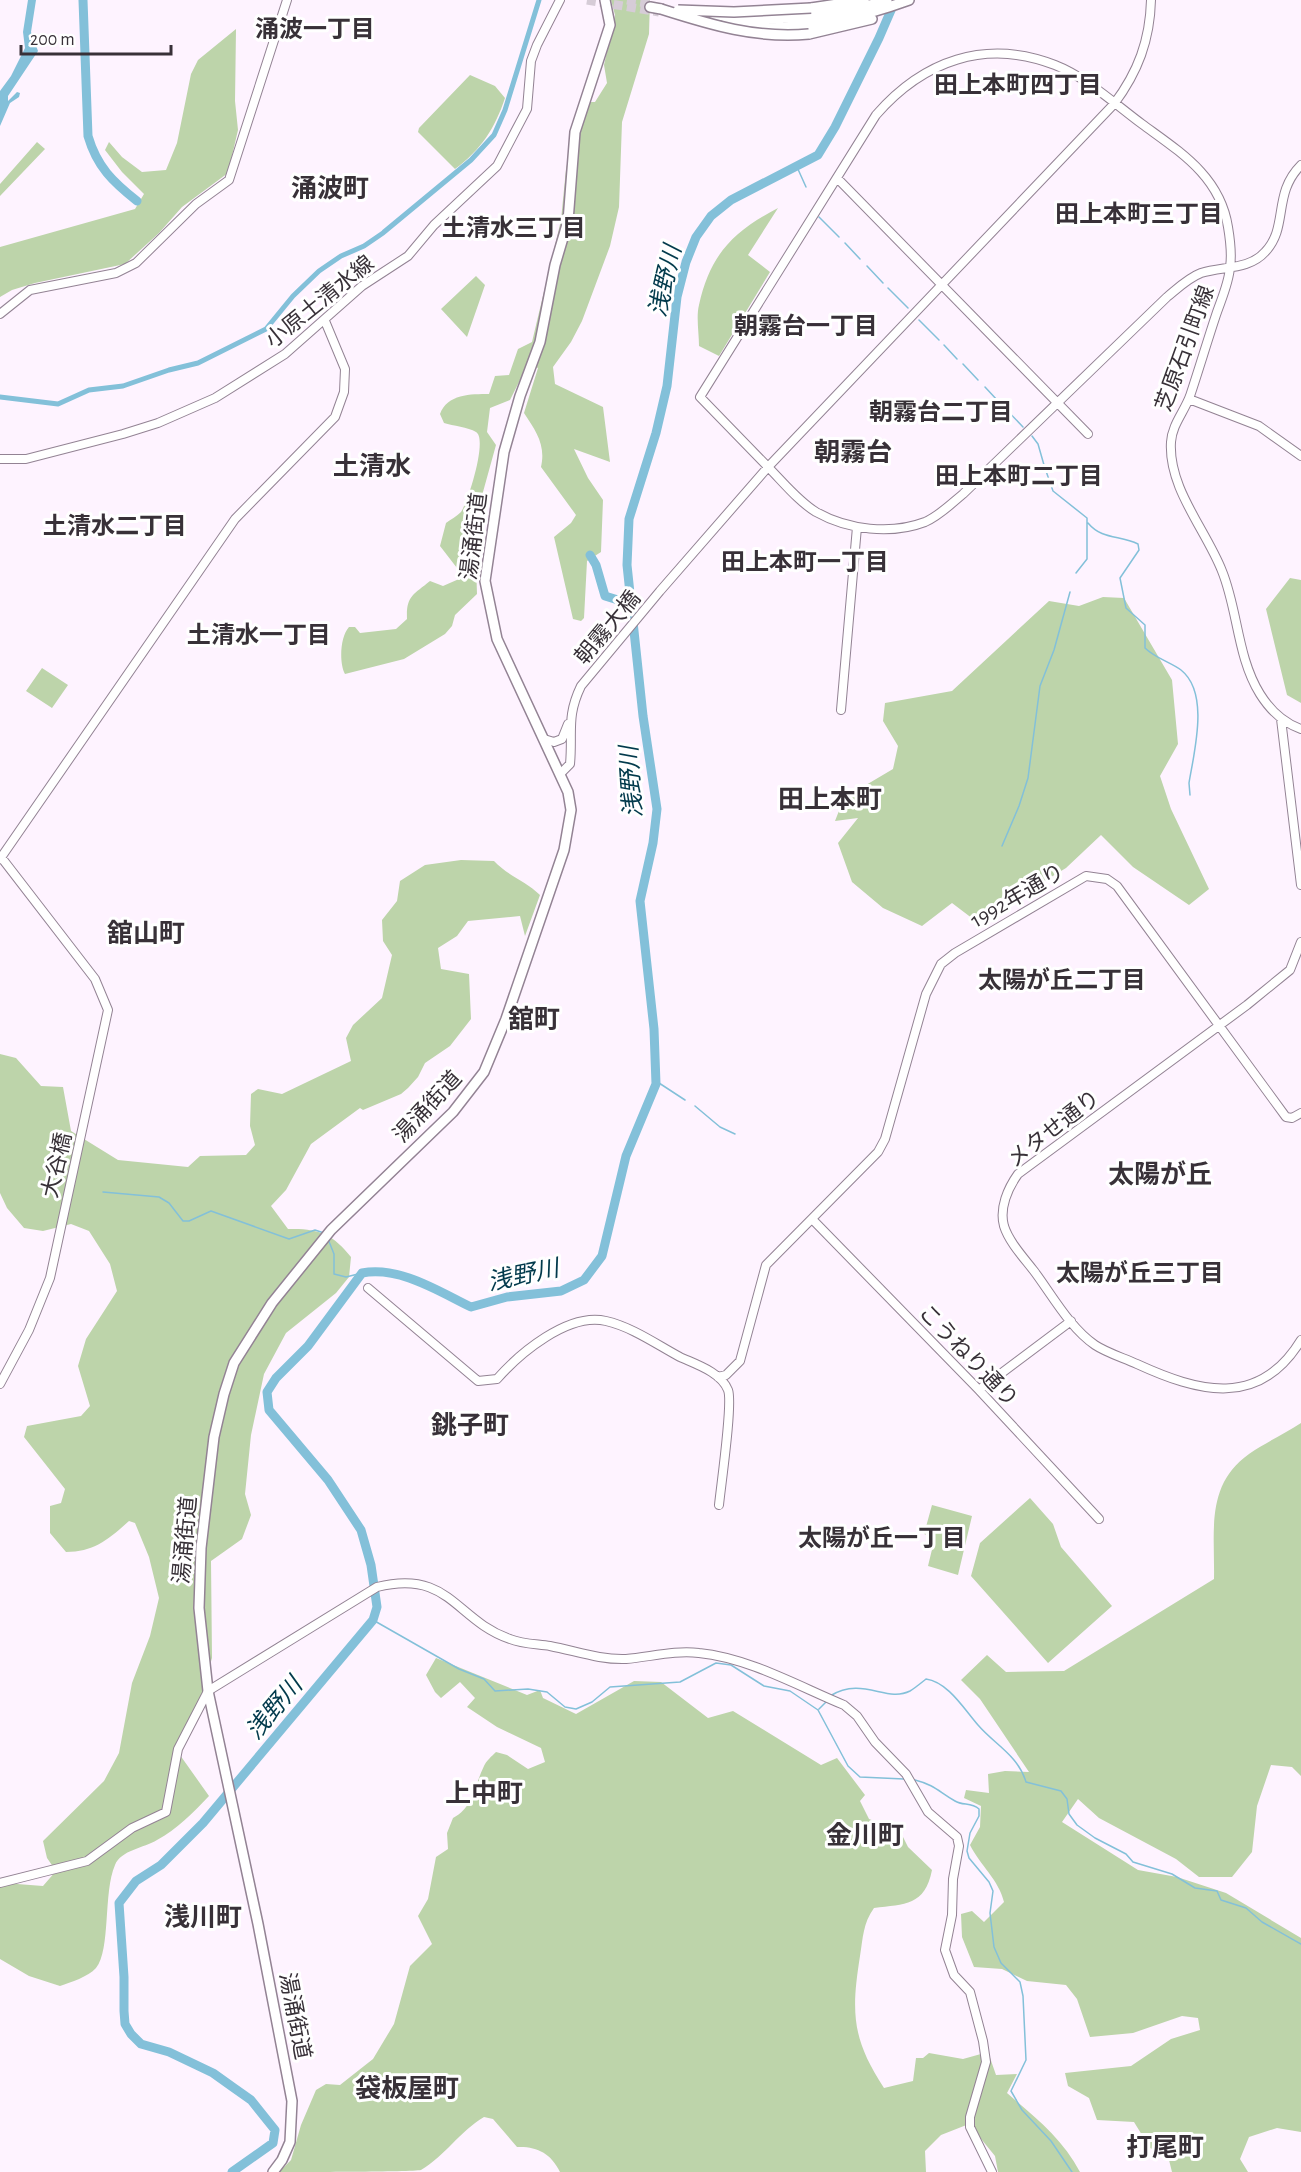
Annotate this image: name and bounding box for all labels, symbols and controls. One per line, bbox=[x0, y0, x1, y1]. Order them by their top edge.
district label: 涌波一丁目 bbox=[255, 16, 375, 42]
scale bar bbox=[21, 18, 171, 56]
text: 200 m bbox=[30, 31, 75, 49]
district label: 田上本町四丁目 bbox=[934, 72, 1102, 98]
district label: 涌波町 bbox=[291, 174, 369, 202]
district label: 田上本町三丁目 bbox=[1055, 201, 1223, 227]
district label: 土清水三丁目 bbox=[442, 215, 586, 241]
water label: 浅野川 bbox=[644, 240, 686, 319]
street label: 小原土清水線 bbox=[261, 251, 378, 352]
street label: 芝原石引町線 bbox=[1151, 282, 1218, 414]
district label: 朝霧台一丁目 bbox=[734, 313, 878, 339]
district label: 朝霧台二丁目 bbox=[869, 399, 1013, 425]
district label: 朝霧台 bbox=[814, 438, 892, 466]
district label: 土清水 bbox=[333, 452, 411, 480]
district label: 田上本町二丁目 bbox=[935, 463, 1103, 489]
street label: 湯涌街道 bbox=[457, 491, 490, 581]
district label: 土清水二丁目 bbox=[43, 513, 187, 539]
district label: 田上本町一丁目 bbox=[721, 549, 889, 575]
street label: 朝霧大橋 bbox=[570, 586, 644, 668]
district label: 土清水一丁目 bbox=[187, 622, 331, 648]
water label: 浅野川 bbox=[615, 742, 646, 819]
district label: 田上本町 bbox=[778, 785, 882, 813]
street label: 1992年通り bbox=[966, 859, 1068, 931]
district label: 舘山町 bbox=[107, 919, 185, 947]
district label: 太陽が丘二丁目 bbox=[978, 967, 1146, 993]
district label: 舘町 bbox=[508, 1005, 560, 1033]
street label: 湯涌街道 bbox=[389, 1066, 466, 1146]
street label: メタせ通り bbox=[1003, 1086, 1104, 1171]
street label: 大谷橋 bbox=[38, 1130, 75, 1200]
district label: 太陽が丘 bbox=[1108, 1160, 1212, 1188]
water label: 浅野川 bbox=[485, 1254, 564, 1295]
district label: 太陽が丘三丁目 bbox=[1056, 1260, 1224, 1286]
street label: こうねり通り bbox=[915, 1301, 1022, 1411]
district label: 銚子町 bbox=[431, 1411, 509, 1439]
street label: 湯涌街道 bbox=[169, 1495, 200, 1585]
district label: 太陽が丘一丁目 bbox=[798, 1525, 966, 1551]
water label: 浅野川 bbox=[241, 1670, 309, 1744]
district label: 上中町 bbox=[445, 1779, 523, 1807]
district label: 金川町 bbox=[826, 1821, 904, 1849]
district label: 浅川町 bbox=[164, 1903, 242, 1931]
street label: 湯涌街道 bbox=[276, 1971, 315, 2061]
district label: 袋板屋町 bbox=[355, 2074, 459, 2102]
district label: 打尾町 bbox=[1126, 2134, 1204, 2161]

